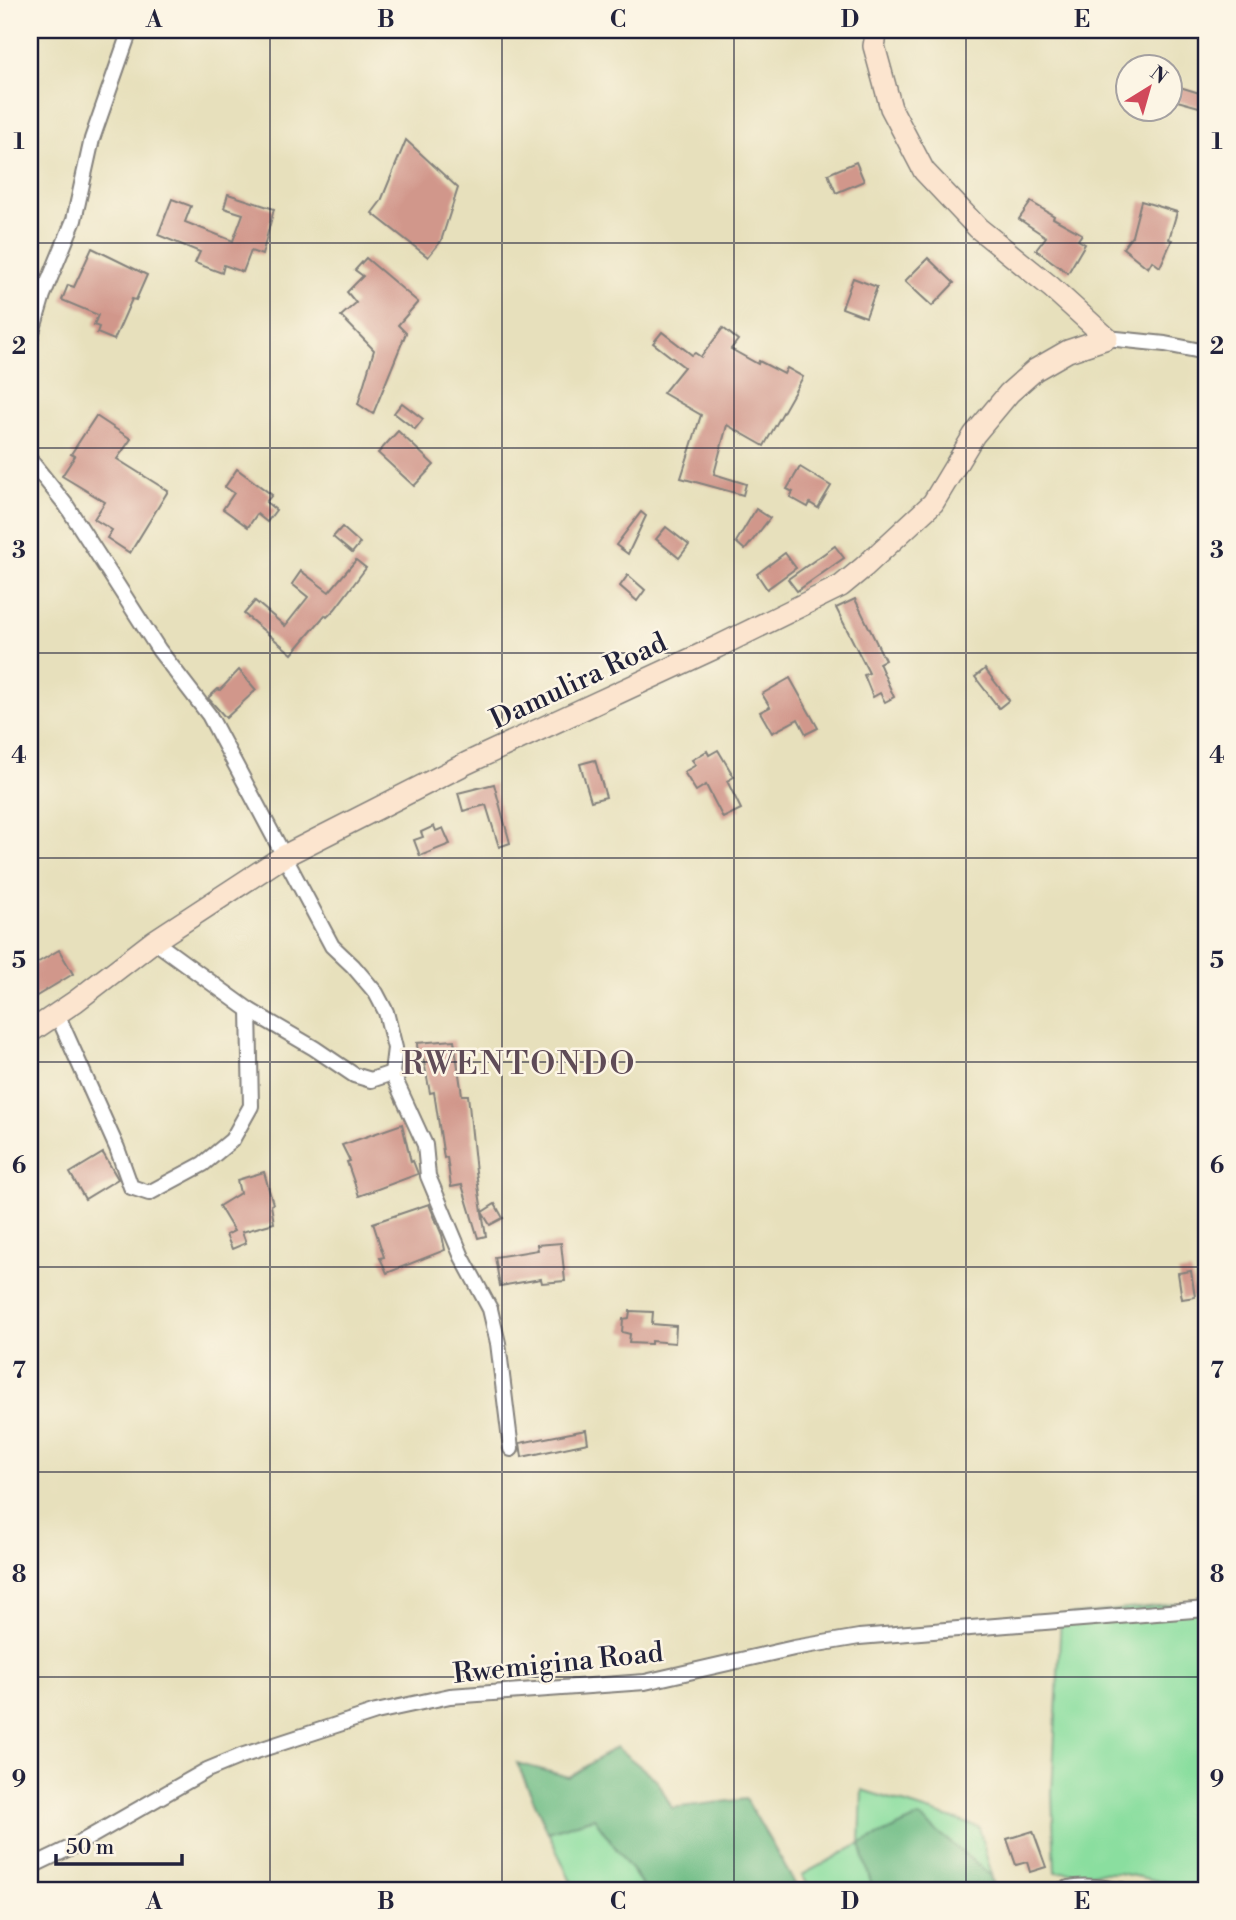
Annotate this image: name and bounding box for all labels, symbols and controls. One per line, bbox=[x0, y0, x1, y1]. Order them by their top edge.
text: A bbox=[145, 6, 163, 34]
text: B bbox=[377, 6, 395, 34]
text: C bbox=[610, 6, 626, 34]
text: D bbox=[841, 6, 859, 34]
text: E bbox=[1074, 6, 1090, 34]
north arrow bbox=[1114, 52, 1184, 122]
text: N bbox=[1145, 61, 1172, 89]
text: 1 bbox=[13, 128, 25, 156]
text: 1 bbox=[1211, 128, 1223, 156]
text: 2 bbox=[12, 333, 26, 361]
text: 2 bbox=[1210, 333, 1224, 361]
text: 3 bbox=[12, 537, 26, 565]
text: 3 bbox=[1210, 537, 1224, 565]
street label: Damulira Road bbox=[485, 625, 673, 738]
text: 4 bbox=[11, 742, 27, 770]
text: 4 bbox=[1209, 742, 1225, 770]
text: 5 bbox=[12, 947, 26, 975]
text: 5 bbox=[1210, 947, 1224, 975]
district label: RWENTONDO bbox=[402, 1044, 636, 1084]
text: 6 bbox=[12, 1152, 26, 1180]
text: 6 bbox=[1210, 1152, 1224, 1180]
text: 7 bbox=[12, 1357, 26, 1385]
text: 7 bbox=[1210, 1357, 1224, 1385]
text: 8 bbox=[12, 1561, 26, 1589]
text: 8 bbox=[1210, 1561, 1224, 1589]
street label: Rwemigina Road bbox=[451, 1635, 665, 1692]
text: 9 bbox=[12, 1766, 26, 1794]
text: 9 bbox=[1210, 1766, 1224, 1794]
scale bar bbox=[56, 1822, 182, 1866]
text: 50 m bbox=[66, 1835, 114, 1861]
text: A bbox=[145, 1888, 163, 1916]
text: B bbox=[377, 1888, 395, 1916]
text: C bbox=[610, 1888, 626, 1916]
text: D bbox=[841, 1888, 859, 1916]
text: E bbox=[1074, 1888, 1090, 1916]

